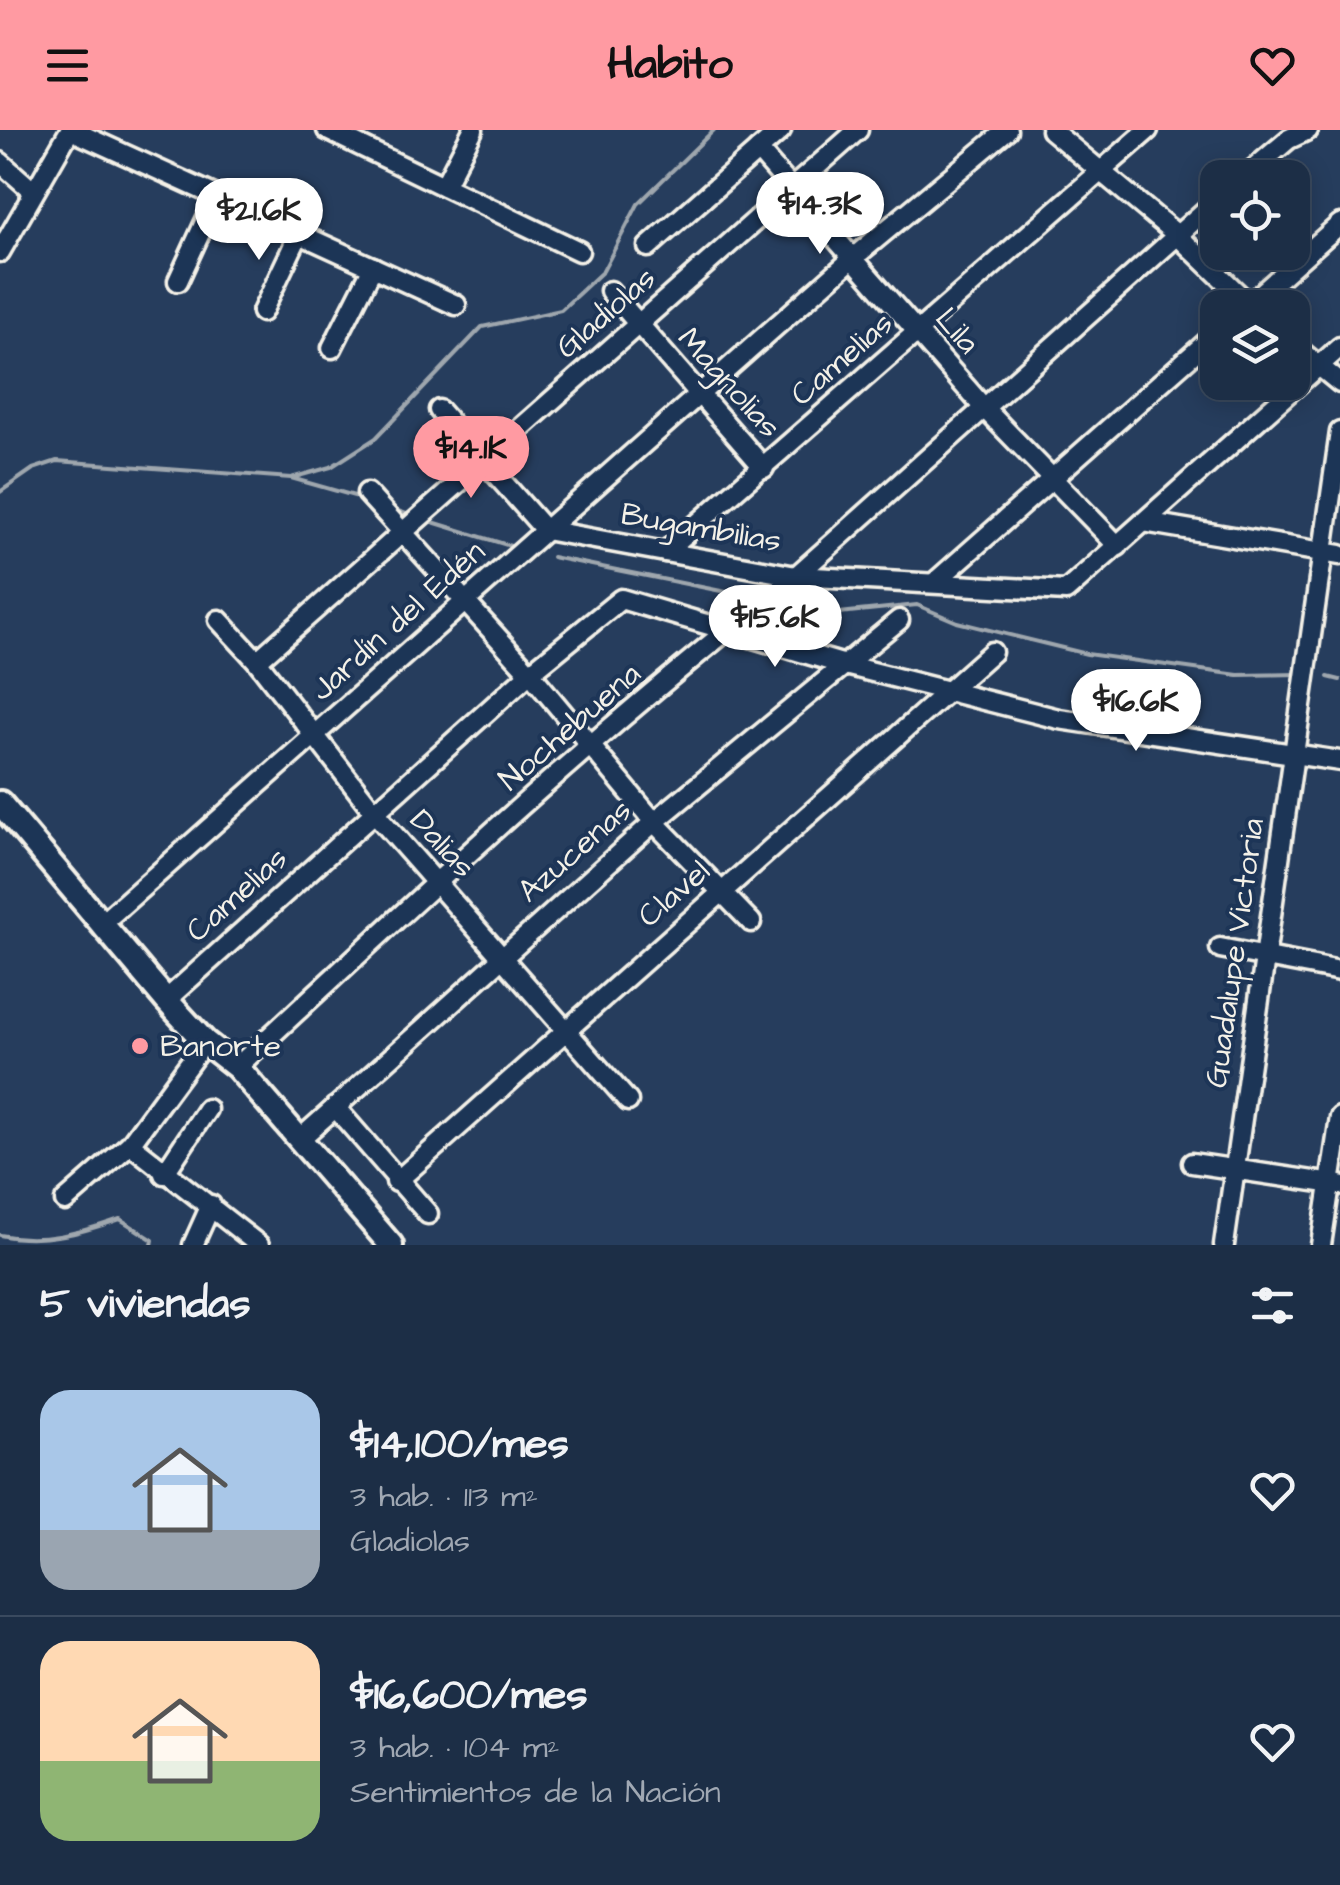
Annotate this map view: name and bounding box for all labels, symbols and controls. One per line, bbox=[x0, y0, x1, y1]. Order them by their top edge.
text: Habito bbox=[607, 34, 733, 96]
icon: menu bbox=[40, 38, 95, 93]
icon: heart bbox=[1245, 38, 1300, 93]
map controls bbox=[1200, 160, 1310, 400]
button: locate bbox=[1200, 160, 1310, 270]
pin: $14.3K bbox=[739, 172, 901, 257]
pin: $21.6K bbox=[178, 178, 340, 263]
text: $14.3K bbox=[778, 182, 862, 227]
text: $21.6K bbox=[217, 188, 301, 233]
street label: Gladiolas bbox=[546, 257, 666, 369]
button: layers bbox=[1200, 290, 1310, 400]
street label: Lila bbox=[924, 298, 990, 364]
street label: Camelias bbox=[781, 302, 903, 416]
street label: Magnolias bbox=[667, 318, 791, 448]
pin: $14.1K bbox=[390, 416, 552, 501]
text: $14.1K bbox=[435, 426, 507, 471]
street label: Bugambilias bbox=[617, 492, 785, 564]
street label: Jardín del Edén bbox=[301, 530, 495, 712]
pin: $15.6K bbox=[694, 585, 856, 670]
text: $15.6K bbox=[731, 595, 819, 640]
street label: Nochebuena bbox=[489, 653, 651, 801]
pin: $16.6K bbox=[1055, 669, 1217, 754]
text: $16.6K bbox=[1093, 679, 1179, 724]
street label: Azucenas bbox=[508, 789, 642, 913]
street label: Dalias bbox=[399, 799, 485, 889]
street label: Guadalupe Victoria bbox=[1194, 815, 1276, 1091]
street label: Camelias bbox=[176, 837, 298, 953]
street label: Clavel bbox=[628, 850, 720, 938]
place label: Banorte bbox=[160, 1024, 281, 1069]
marker: Banorte bbox=[129, 1035, 151, 1057]
text: 5 viviendas bbox=[40, 1276, 251, 1334]
icon: filters bbox=[1245, 1278, 1300, 1333]
text: $14,100/mes bbox=[350, 1416, 569, 1474]
icon: home bbox=[120, 1430, 240, 1550]
icon: heart bbox=[1245, 1463, 1300, 1518]
text: 3 hab. · 113 m² bbox=[350, 1474, 538, 1519]
text: Gladiolas bbox=[350, 1519, 470, 1564]
text: $16,600/mes bbox=[350, 1667, 587, 1725]
icon: home bbox=[120, 1681, 240, 1801]
icon: heart bbox=[1245, 1714, 1300, 1769]
text: 3 hab. · 104 m² bbox=[350, 1725, 560, 1770]
text: Sentimientos de la Nación bbox=[350, 1770, 721, 1815]

